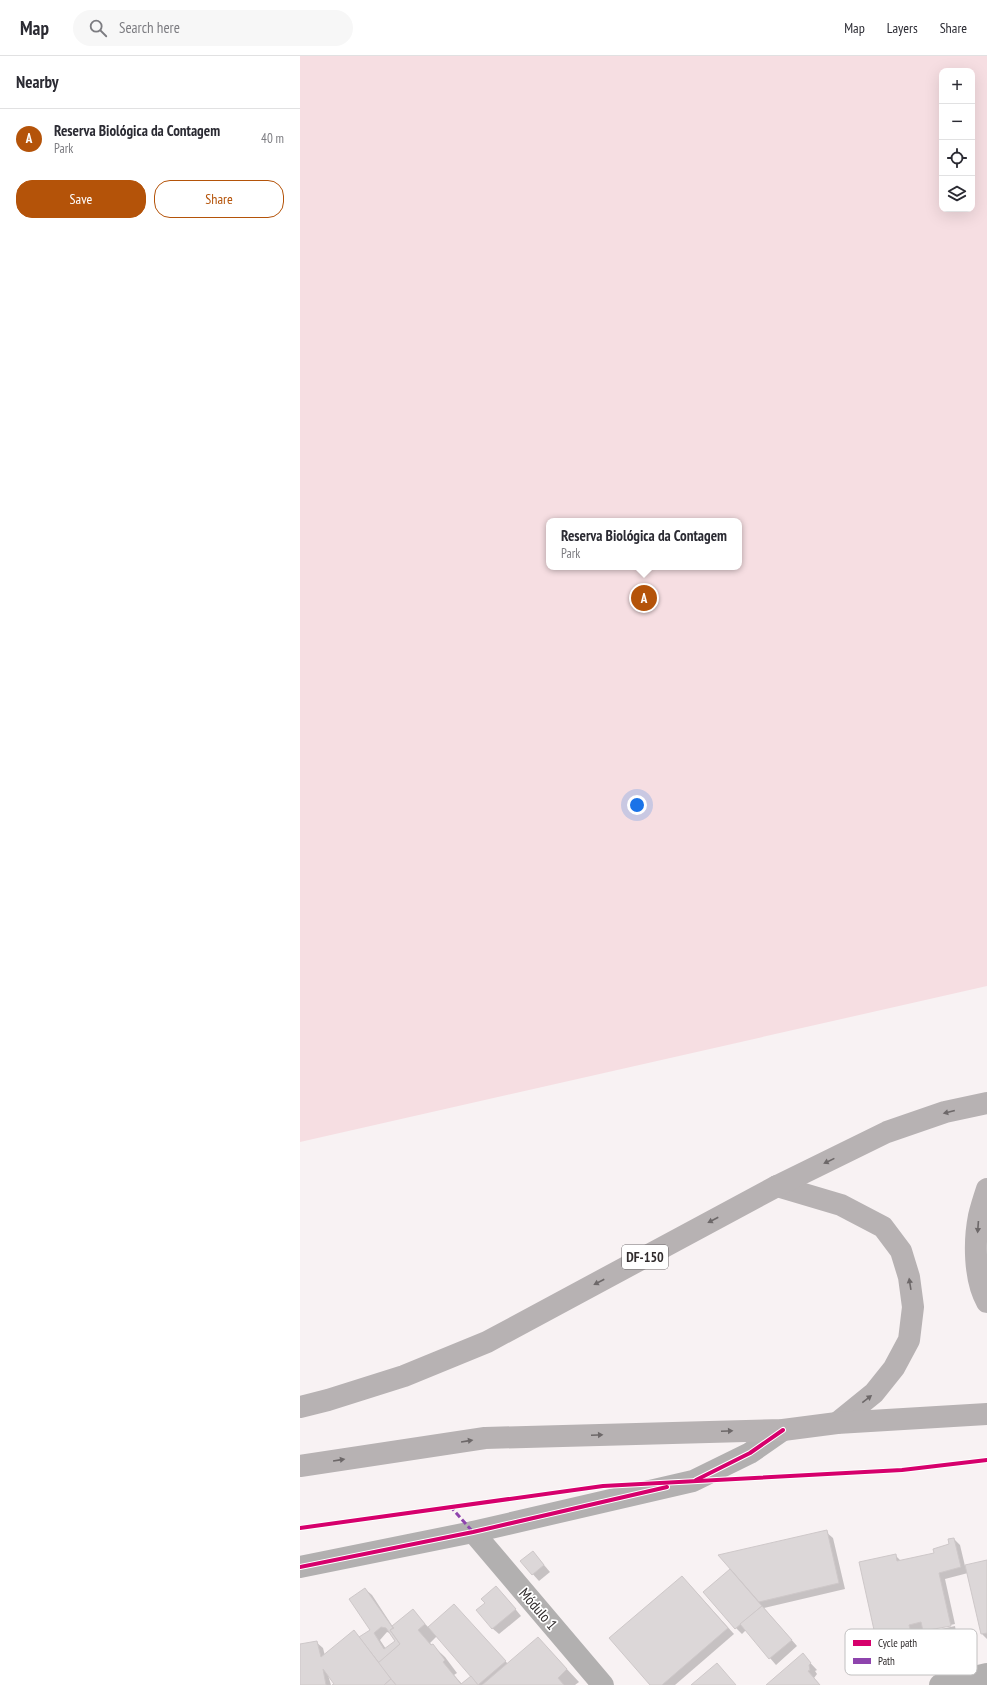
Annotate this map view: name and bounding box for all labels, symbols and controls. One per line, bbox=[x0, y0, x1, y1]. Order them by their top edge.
search box bbox=[73, 10, 353, 46]
text: Map bbox=[20, 16, 49, 40]
icon: search bbox=[87, 17, 109, 39]
text: Search here bbox=[119, 18, 180, 37]
text: Map bbox=[844, 19, 865, 37]
text: Layers bbox=[887, 19, 918, 37]
text: Share bbox=[940, 19, 967, 37]
map controls bbox=[939, 68, 975, 212]
button: + bbox=[939, 68, 975, 104]
text: Nearby bbox=[16, 71, 59, 93]
button: − bbox=[939, 104, 975, 140]
text: Reserva Biológica da Contagem bbox=[54, 121, 220, 140]
text: A bbox=[26, 130, 32, 147]
text: 40 m bbox=[261, 130, 284, 147]
text: Park bbox=[54, 140, 73, 157]
button: locate bbox=[939, 140, 975, 176]
button: layers bbox=[939, 176, 975, 212]
button: Save bbox=[16, 180, 146, 218]
button: Share bbox=[154, 180, 284, 218]
popup bbox=[546, 518, 742, 570]
text: Reserva Biológica da Contagem bbox=[561, 526, 727, 545]
text: Park bbox=[561, 545, 580, 562]
pin: A bbox=[631, 583, 657, 613]
your location bbox=[627, 795, 647, 815]
one-way arrow bbox=[943, 1109, 955, 1115]
one-way arrow bbox=[823, 1158, 835, 1164]
one-way arrow bbox=[708, 1217, 719, 1223]
one-way arrow bbox=[974, 1221, 981, 1233]
road number: DF-150 bbox=[622, 1245, 668, 1269]
one-way arrow bbox=[906, 1277, 912, 1290]
one-way arrow bbox=[593, 1278, 605, 1285]
one-way arrow bbox=[862, 1395, 873, 1403]
one-way arrow bbox=[721, 1428, 734, 1434]
one-way arrow bbox=[591, 1432, 604, 1438]
one-way arrow bbox=[461, 1438, 473, 1444]
one-way arrow bbox=[332, 1457, 345, 1463]
street label: Módulo 1 bbox=[515, 1584, 562, 1633]
legend bbox=[845, 1629, 977, 1675]
text: Cycle path bbox=[878, 1636, 917, 1650]
text: Path bbox=[878, 1654, 895, 1668]

